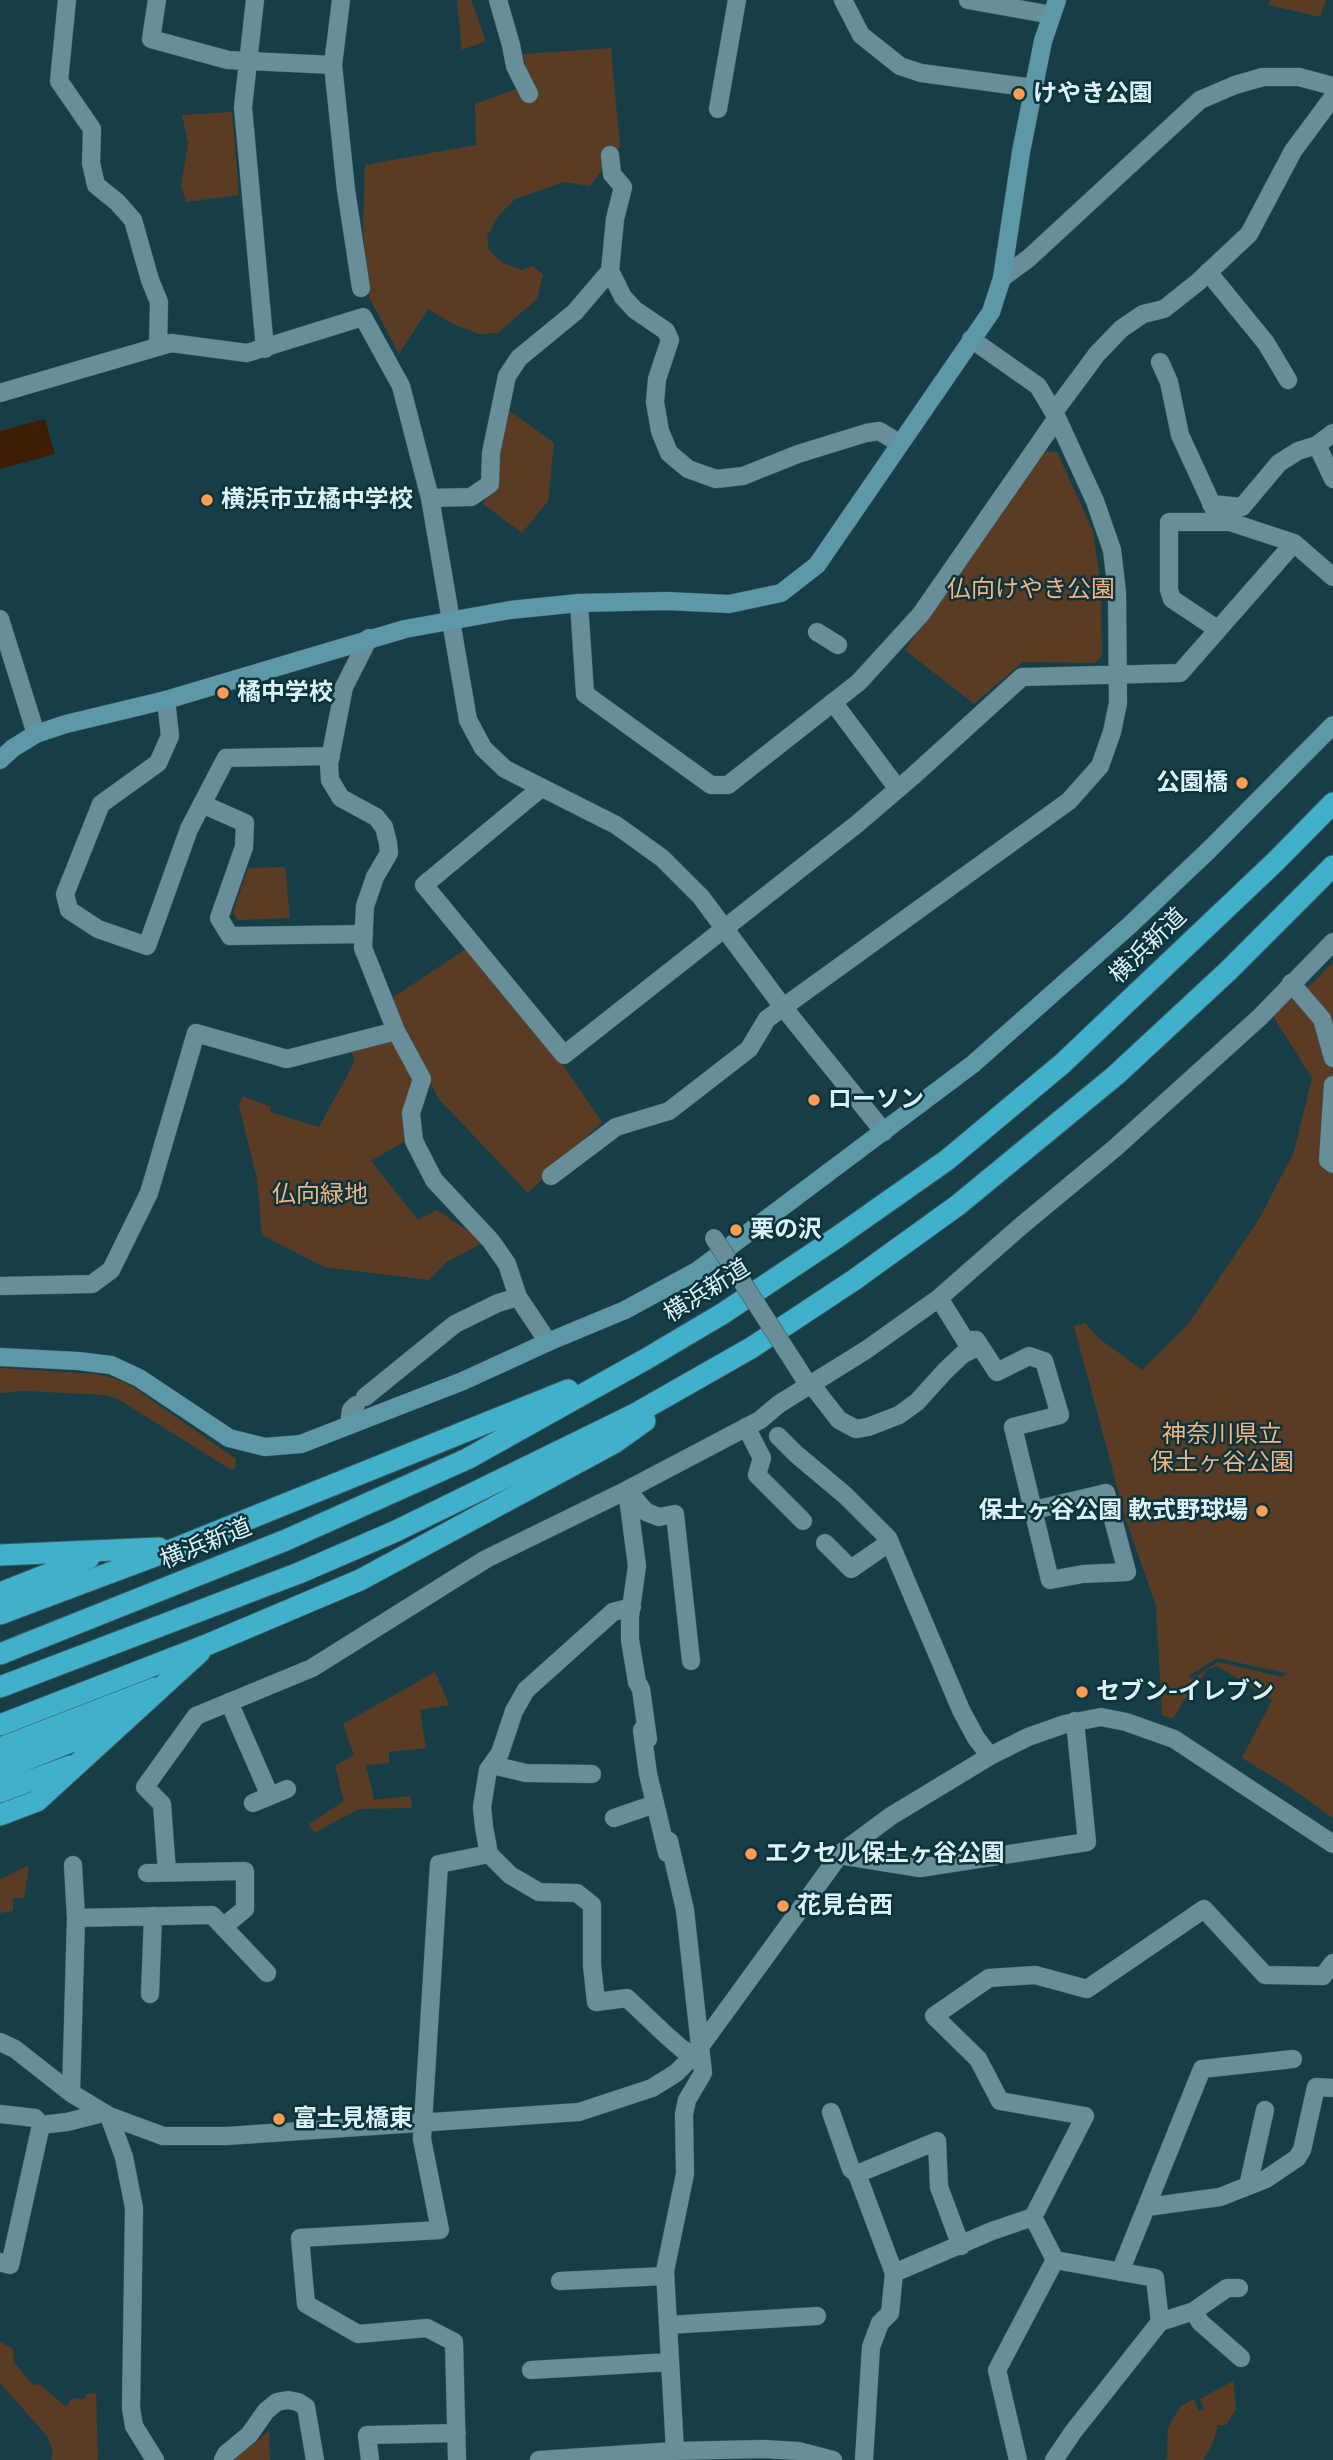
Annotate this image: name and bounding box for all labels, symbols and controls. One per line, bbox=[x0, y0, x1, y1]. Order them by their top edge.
place label: けやき公園 bbox=[1033, 80, 1153, 108]
marker: けやき公園 bbox=[1011, 86, 1027, 102]
place label: 横浜市立橘中学校 bbox=[221, 486, 413, 514]
marker: 横浜市立橘中学校 bbox=[199, 492, 215, 508]
park label: 仏向けやき公園 bbox=[947, 576, 1115, 604]
place label: 橘中学校 bbox=[237, 679, 333, 707]
marker: 橘中学校 bbox=[215, 685, 231, 701]
place label: 公園橋 bbox=[1156, 769, 1228, 797]
marker: 公園橋 bbox=[1234, 775, 1250, 791]
street label: 横浜新道 bbox=[1103, 902, 1193, 990]
place label: ローソン bbox=[828, 1086, 924, 1114]
marker: ローソン bbox=[806, 1092, 822, 1108]
park label: 仏向緑地 bbox=[272, 1181, 368, 1209]
place label: 栗の沢 bbox=[750, 1216, 822, 1244]
marker: 栗の沢 bbox=[728, 1222, 744, 1238]
street label: 横浜新道 bbox=[659, 1253, 755, 1329]
park label: 神奈川県立 保土ヶ谷公園 bbox=[1150, 1421, 1294, 1477]
place label: 保土ヶ谷公園 軟式野球場 bbox=[979, 1497, 1248, 1525]
marker: 保土ヶ谷公園 軟式野球場 bbox=[1254, 1503, 1270, 1519]
street label: 横浜新道 bbox=[156, 1513, 256, 1575]
place label: セブン-イレブン bbox=[1096, 1678, 1274, 1706]
marker: セブン-イレブン bbox=[1074, 1684, 1090, 1700]
place label: エクセル保土ヶ谷公園 bbox=[765, 1840, 1005, 1868]
marker: エクセル保土ヶ谷公園 bbox=[743, 1846, 759, 1862]
place label: 花見台西 bbox=[797, 1892, 893, 1920]
marker: 花見台西 bbox=[775, 1898, 791, 1914]
place label: 富士見橋東 bbox=[293, 2105, 413, 2133]
marker: 富士見橋東 bbox=[271, 2111, 287, 2127]

